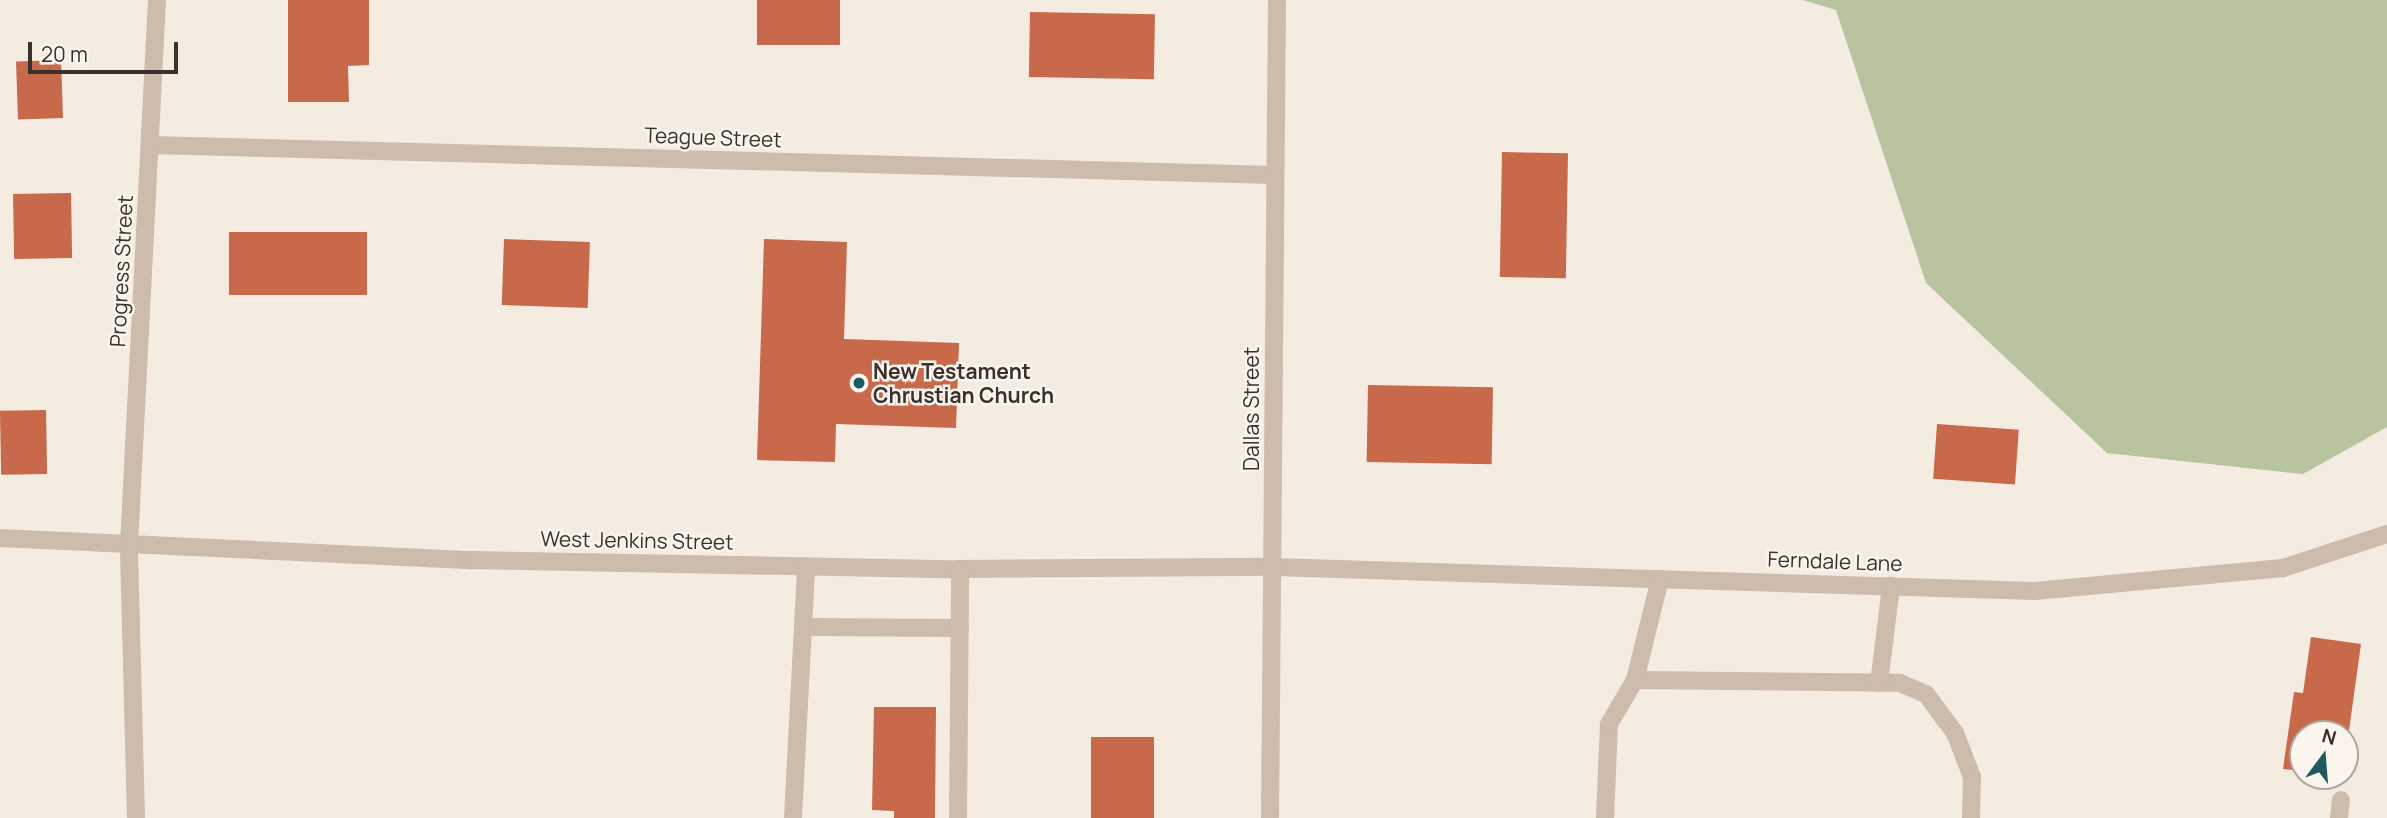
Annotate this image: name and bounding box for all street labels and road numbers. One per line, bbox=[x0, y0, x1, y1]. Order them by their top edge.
street label: Teague Street bbox=[644, 122, 782, 152]
street label: Progress Street bbox=[104, 194, 138, 348]
street label: Dallas Street bbox=[1238, 347, 1264, 471]
street label: West Jenkins Street bbox=[540, 526, 734, 554]
street label: Ferndale Lane bbox=[1767, 546, 1903, 576]

